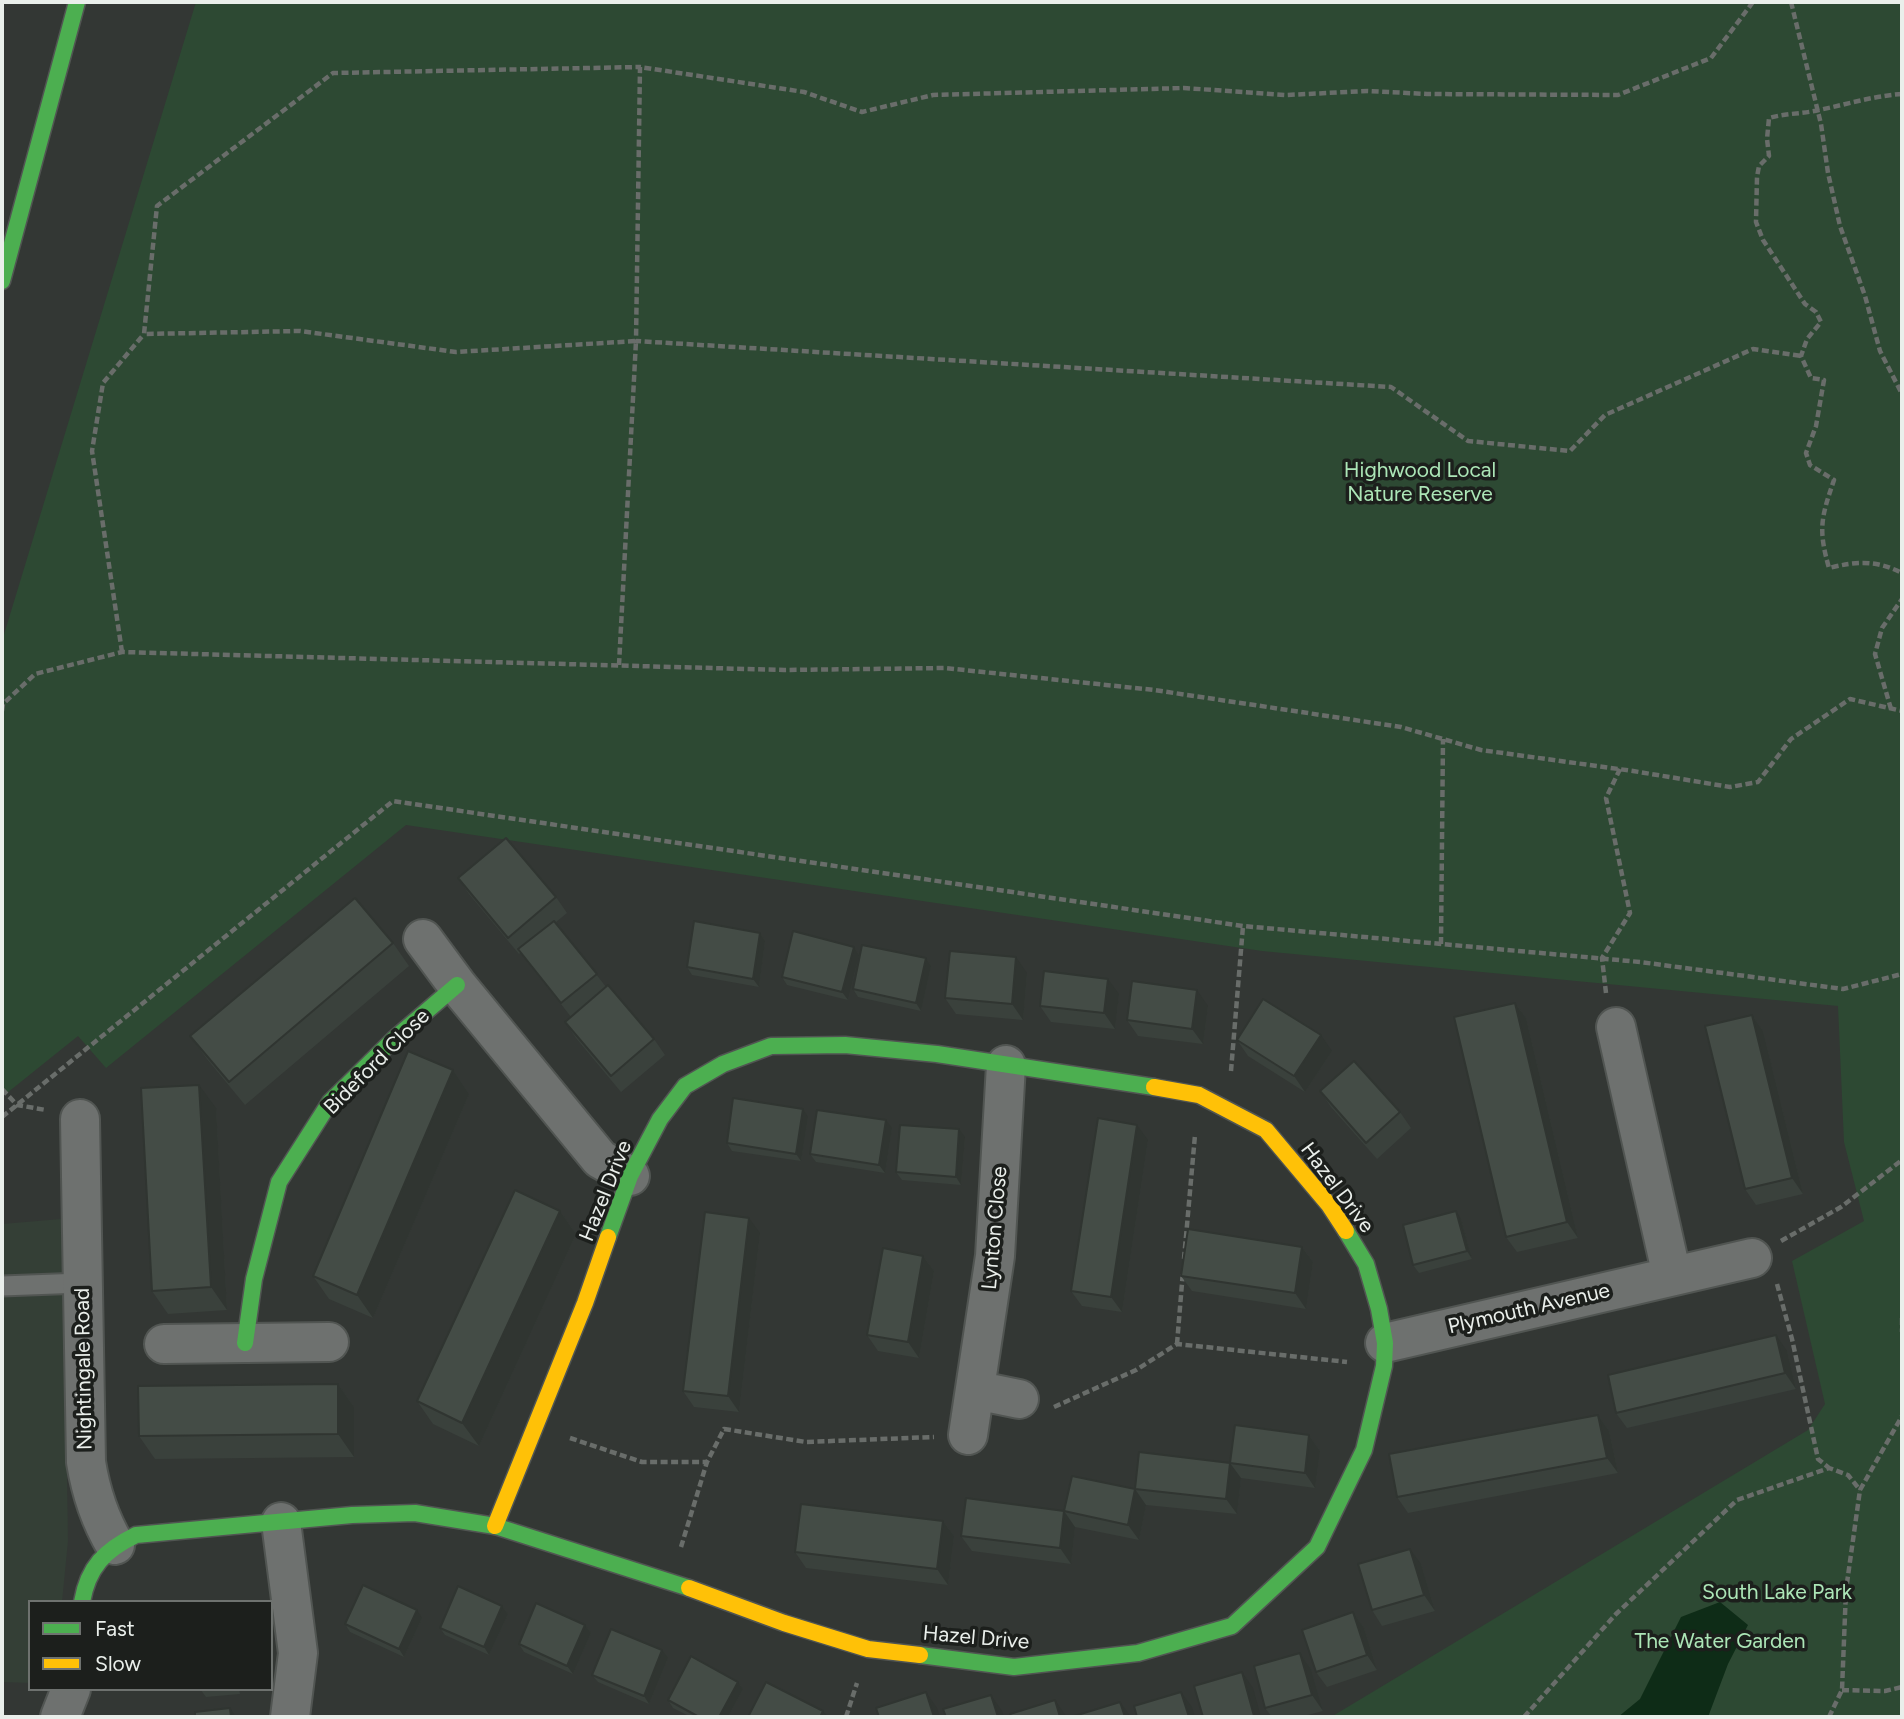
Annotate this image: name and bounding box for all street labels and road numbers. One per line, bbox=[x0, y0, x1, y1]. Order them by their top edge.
street label: Bideford Close bbox=[319, 1004, 435, 1120]
street label: Hazel Drive bbox=[574, 1137, 638, 1245]
street label: Hazel Drive bbox=[1295, 1138, 1379, 1238]
street label: Lynton Close bbox=[977, 1165, 1013, 1291]
street label: Plymouth Avenue bbox=[1446, 1278, 1612, 1340]
street label: Nightingale Road bbox=[70, 1288, 98, 1450]
street label: Hazel Drive bbox=[922, 1621, 1030, 1655]

